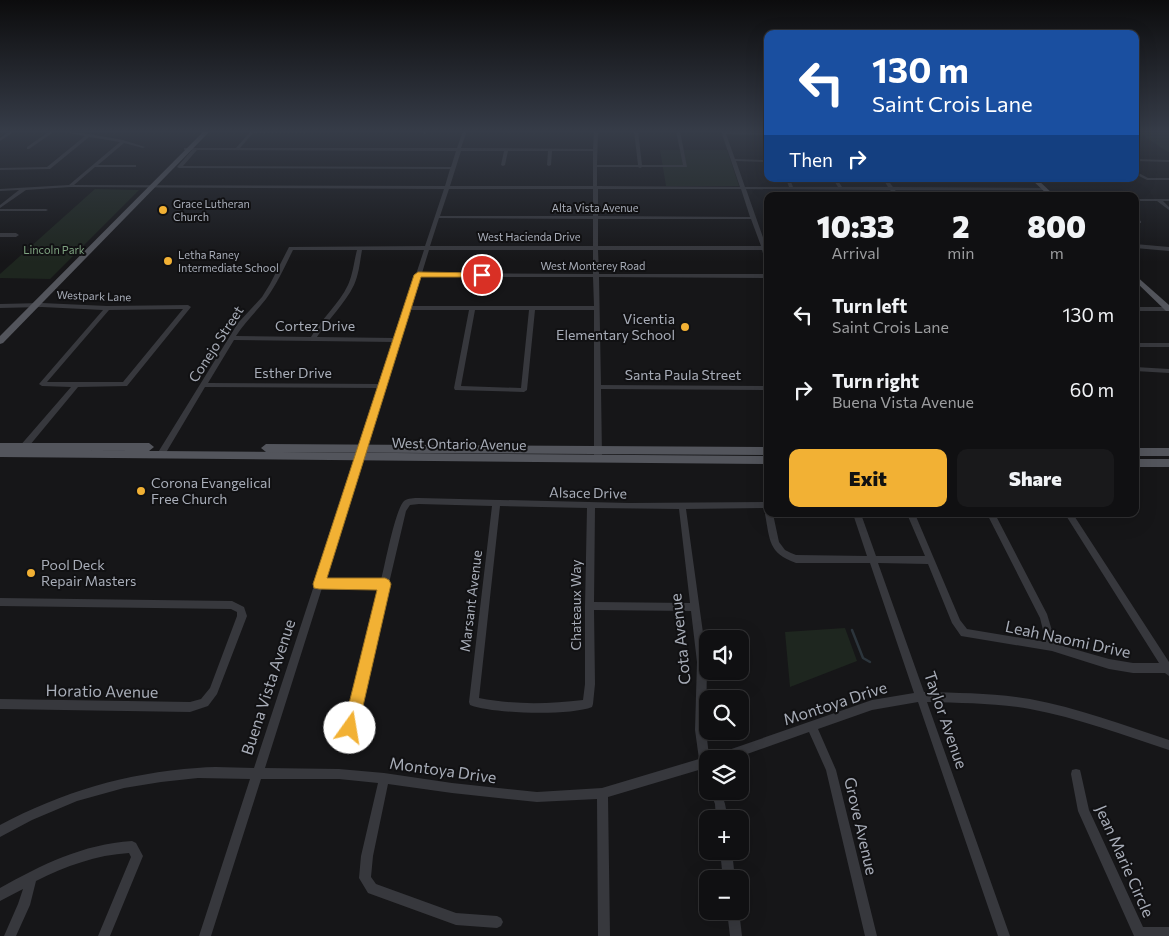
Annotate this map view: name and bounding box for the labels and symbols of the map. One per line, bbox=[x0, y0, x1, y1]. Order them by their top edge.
place label: Grace Lutheran Church bbox=[173, 197, 250, 223]
street label: Alta Vista Avenue bbox=[551, 201, 639, 214]
marker: Grace Lutheran Church bbox=[157, 204, 169, 216]
street label: West Hacienda Drive bbox=[477, 230, 581, 243]
park label: Lincoln Park bbox=[23, 243, 85, 256]
place label: Letha Raney Intermediate School bbox=[178, 248, 279, 274]
pin bbox=[461, 254, 503, 296]
marker: Letha Raney Intermediate School bbox=[162, 255, 174, 267]
street label: West Monterey Road bbox=[541, 259, 645, 272]
street label: Westpark Lane bbox=[57, 288, 132, 303]
street label: Conejo Street bbox=[185, 302, 247, 385]
place label: Vicentia Elementary School bbox=[556, 310, 675, 343]
street label: Cortez Drive bbox=[275, 317, 355, 334]
marker: Vicentia Elementary School bbox=[679, 321, 691, 333]
street label: Esther Drive bbox=[254, 364, 332, 381]
street label: Santa Paula Street bbox=[625, 366, 741, 383]
street label: West Ontario Avenue bbox=[391, 434, 527, 453]
place label: Corona Evangelical Free Church bbox=[151, 474, 271, 507]
street label: Alsace Drive bbox=[549, 483, 627, 502]
marker: Corona Evangelical Free Church bbox=[135, 485, 147, 497]
street label: Marsant Avenue bbox=[456, 549, 485, 653]
place label: Pool Deck Repair Masters bbox=[41, 556, 136, 589]
street label: Chateaux Way bbox=[567, 559, 584, 651]
marker: Pool Deck Repair Masters bbox=[25, 567, 37, 579]
street label: Cota Avenue bbox=[665, 592, 694, 686]
street label: Buena Vista Avenue bbox=[237, 616, 298, 757]
street label: Leah Naomi Drive bbox=[1004, 616, 1133, 661]
street label: Taylor Avenue bbox=[921, 669, 972, 771]
street label: Montoya Drive bbox=[781, 677, 889, 728]
street label: Horatio Avenue bbox=[45, 680, 159, 701]
position arrow bbox=[323, 701, 375, 753]
street label: Montoya Drive bbox=[388, 753, 498, 786]
street label: Grove Avenue bbox=[841, 775, 882, 877]
street label: Jean Marie Circle bbox=[1092, 802, 1159, 920]

